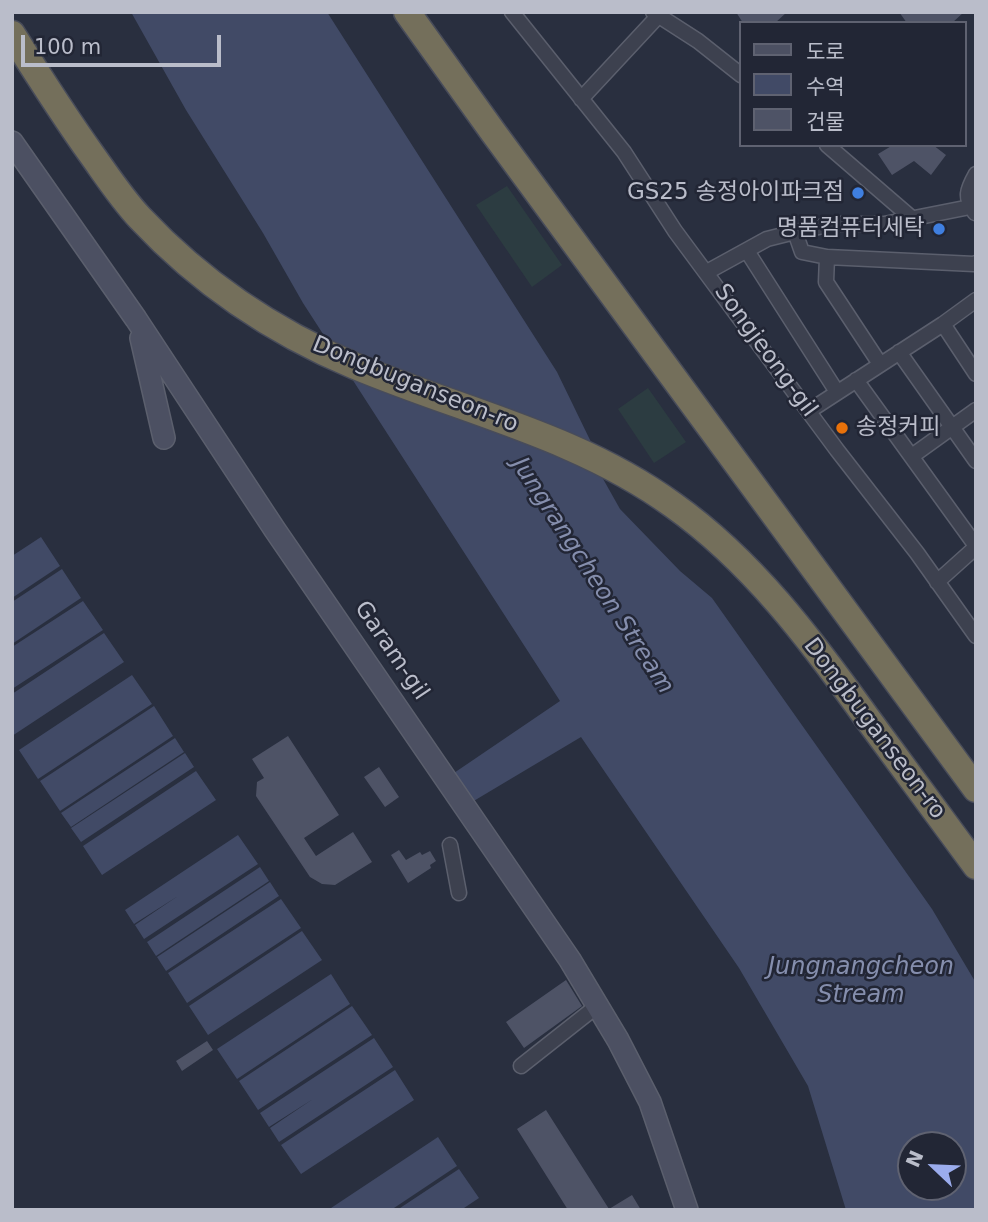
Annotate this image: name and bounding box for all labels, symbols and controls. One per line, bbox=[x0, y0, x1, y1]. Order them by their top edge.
scale bar bbox=[24, 21, 224, 65]
legend bbox=[740, 21, 967, 147]
text: 100 m bbox=[34, 35, 101, 59]
text: 도로 bbox=[806, 40, 845, 64]
text: 수역 bbox=[806, 75, 845, 99]
text: 건물 bbox=[806, 110, 845, 134]
place label: GS25 송정아이파크점 bbox=[627, 179, 844, 207]
marker: GS25 송정아이파크점 bbox=[850, 185, 866, 201]
place label: 명품컴퓨터세탁 bbox=[777, 215, 925, 243]
marker: 명품컴퓨터세탁 bbox=[931, 221, 947, 237]
street label: Songjeong-gil bbox=[708, 279, 822, 423]
street label: Dongbuganseon-ro bbox=[308, 331, 522, 439]
place label: 송정커피 bbox=[856, 414, 941, 442]
marker: 송정커피 bbox=[834, 420, 850, 436]
water label: Jungrangcheon Stream bbox=[505, 452, 679, 700]
street label: Garam-gil bbox=[348, 596, 434, 706]
street label: Dongbuganseon-ro bbox=[797, 633, 951, 825]
water label: Jungnangcheon Stream bbox=[768, 954, 954, 1010]
north arrow bbox=[897, 1131, 967, 1201]
text: N bbox=[901, 1147, 928, 1170]

